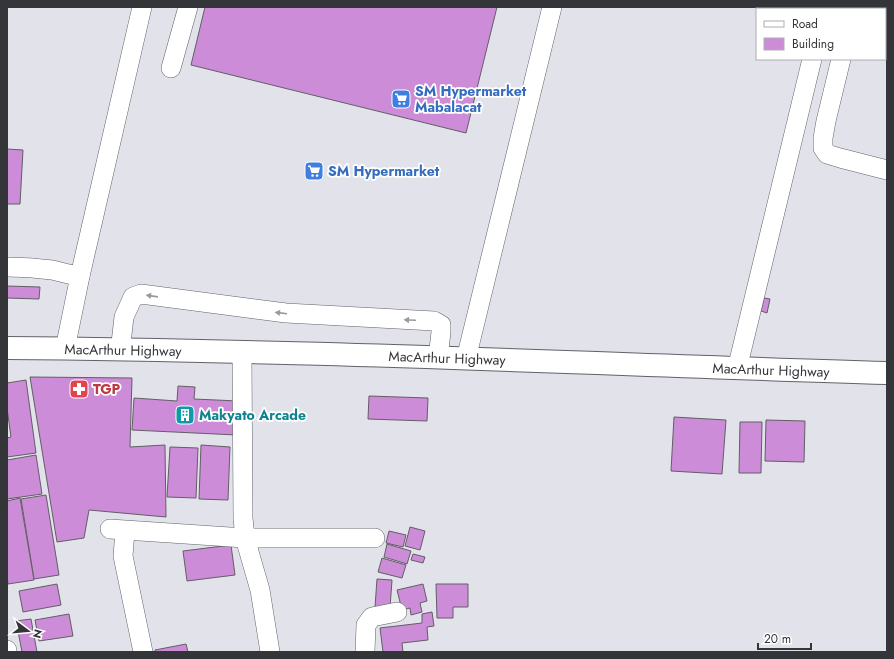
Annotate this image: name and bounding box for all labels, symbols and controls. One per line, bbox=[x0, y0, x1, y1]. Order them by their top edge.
legend bbox=[756, 8, 886, 60]
text: Road bbox=[792, 15, 818, 33]
text: Building bbox=[792, 35, 834, 53]
place label: SM Hypermarket Mabalacat bbox=[415, 81, 527, 117]
supermarket icon: SM Hypermarket Mabalacat bbox=[390, 88, 412, 110]
supermarket icon: SM Hypermarket bbox=[303, 160, 325, 182]
place label: SM Hypermarket bbox=[328, 161, 440, 181]
one-way arrow bbox=[146, 293, 158, 299]
one-way arrow bbox=[274, 310, 287, 316]
one-way arrow bbox=[403, 317, 416, 323]
street label: MacArthur Highway bbox=[64, 339, 183, 361]
street label: MacArthur Highway bbox=[388, 346, 507, 370]
street label: MacArthur Highway bbox=[712, 358, 831, 382]
pharmacy icon: TGP bbox=[68, 378, 90, 400]
place label: TGP bbox=[93, 379, 121, 399]
building icon: Makyato Arcade bbox=[174, 404, 196, 426]
place label: Makyato Arcade bbox=[199, 405, 306, 425]
north arrow bbox=[8, 611, 48, 651]
scale bar bbox=[758, 625, 811, 651]
text: N bbox=[29, 627, 47, 640]
text: 20 m bbox=[764, 630, 791, 648]

